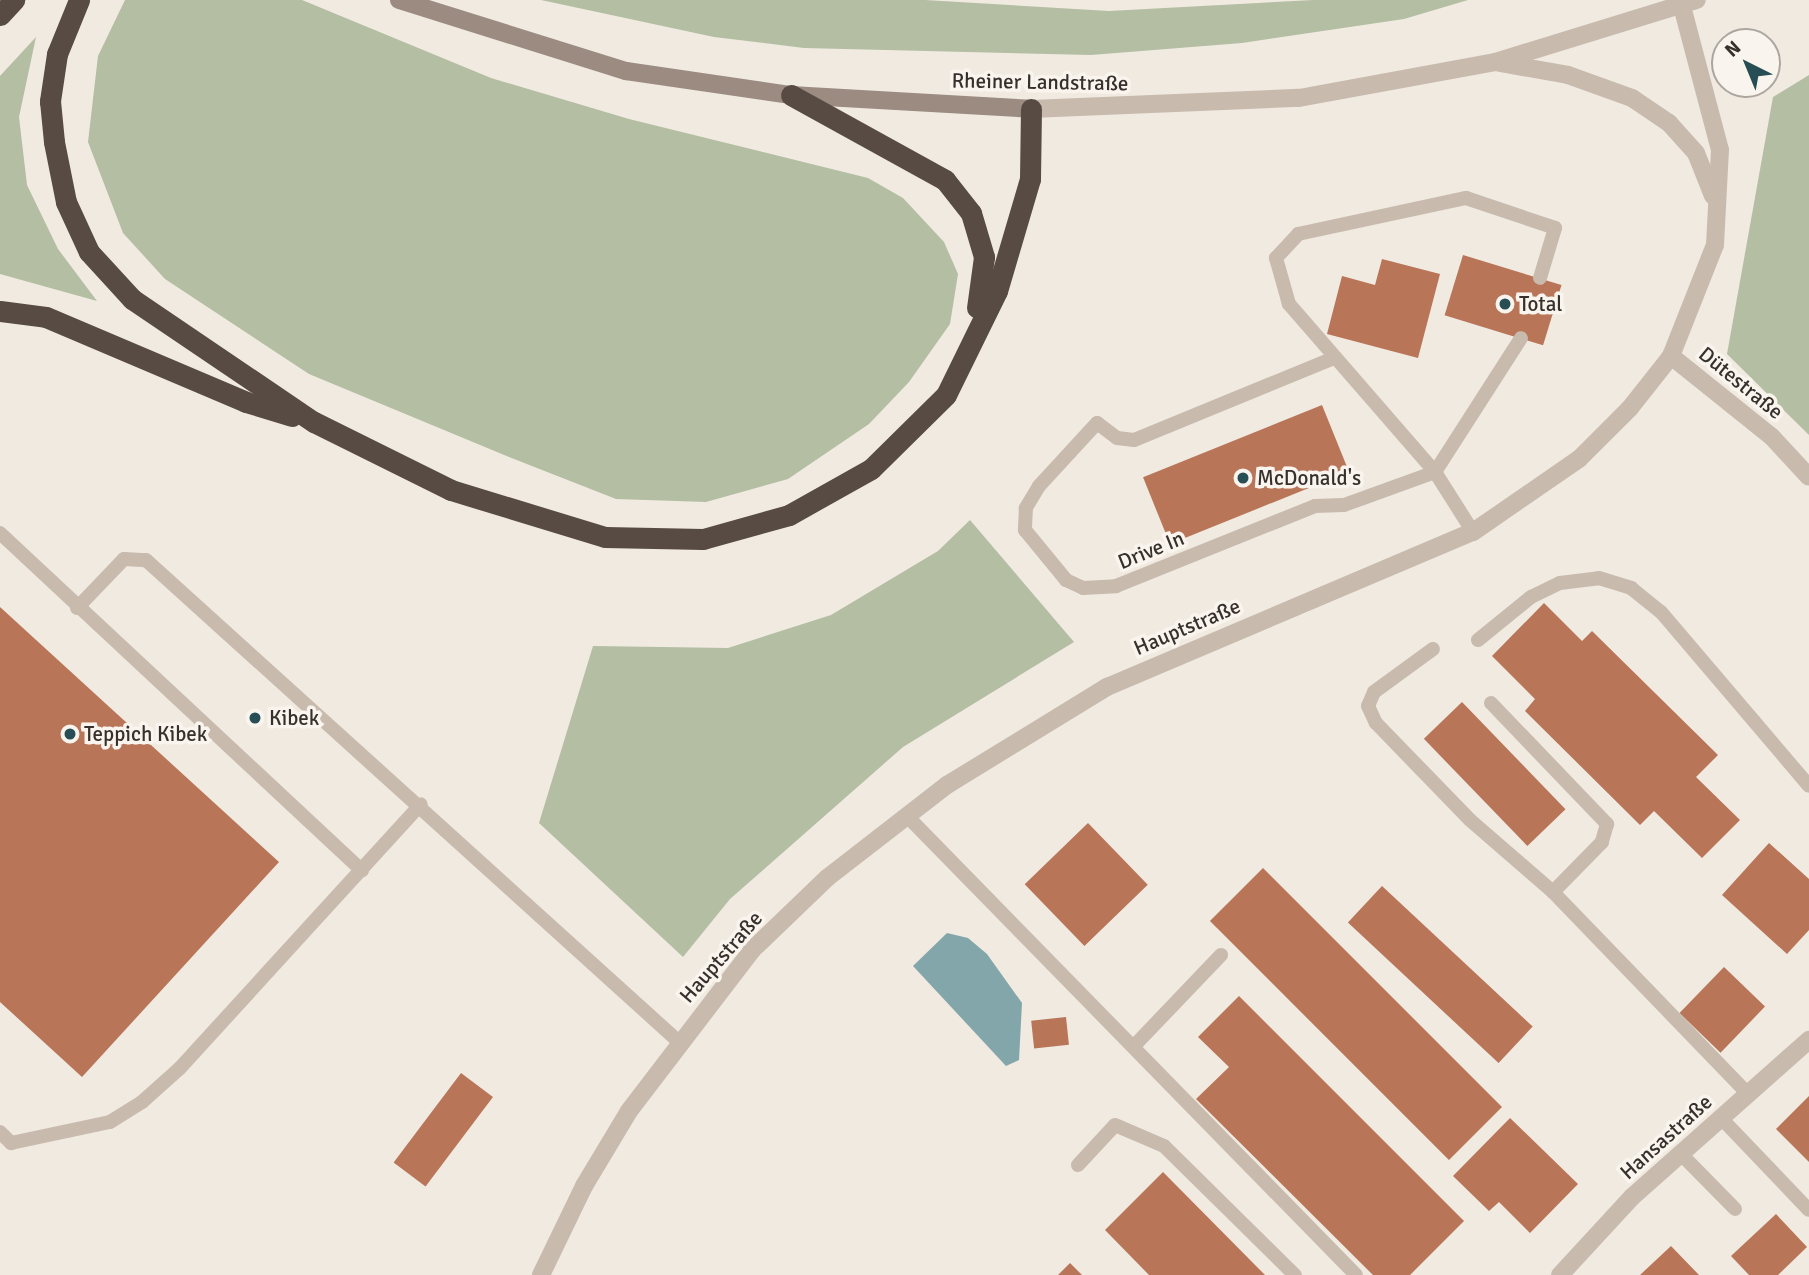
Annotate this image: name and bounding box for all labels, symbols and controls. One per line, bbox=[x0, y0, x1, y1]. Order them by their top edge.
north arrow bbox=[1711, 28, 1781, 98]
text: N bbox=[1720, 36, 1746, 62]
street label: Rheiner Landstraße bbox=[951, 68, 1129, 96]
place label: Total bbox=[1519, 291, 1562, 317]
marker: Total bbox=[1497, 296, 1513, 312]
street label: Dütestraße bbox=[1694, 341, 1788, 425]
place label: McDonald's bbox=[1257, 465, 1361, 491]
marker: McDonald's bbox=[1235, 470, 1251, 486]
street label: Drive In bbox=[1114, 525, 1188, 575]
street label: Hauptstraße bbox=[1130, 593, 1244, 661]
place label: Kibek bbox=[269, 705, 319, 731]
marker: Kibek bbox=[247, 710, 263, 726]
place label: Teppich Kibek bbox=[84, 721, 207, 747]
marker: Teppich Kibek bbox=[62, 726, 78, 742]
street label: Hauptstraße bbox=[674, 906, 768, 1008]
street label: Hansastraße bbox=[1615, 1089, 1717, 1185]

